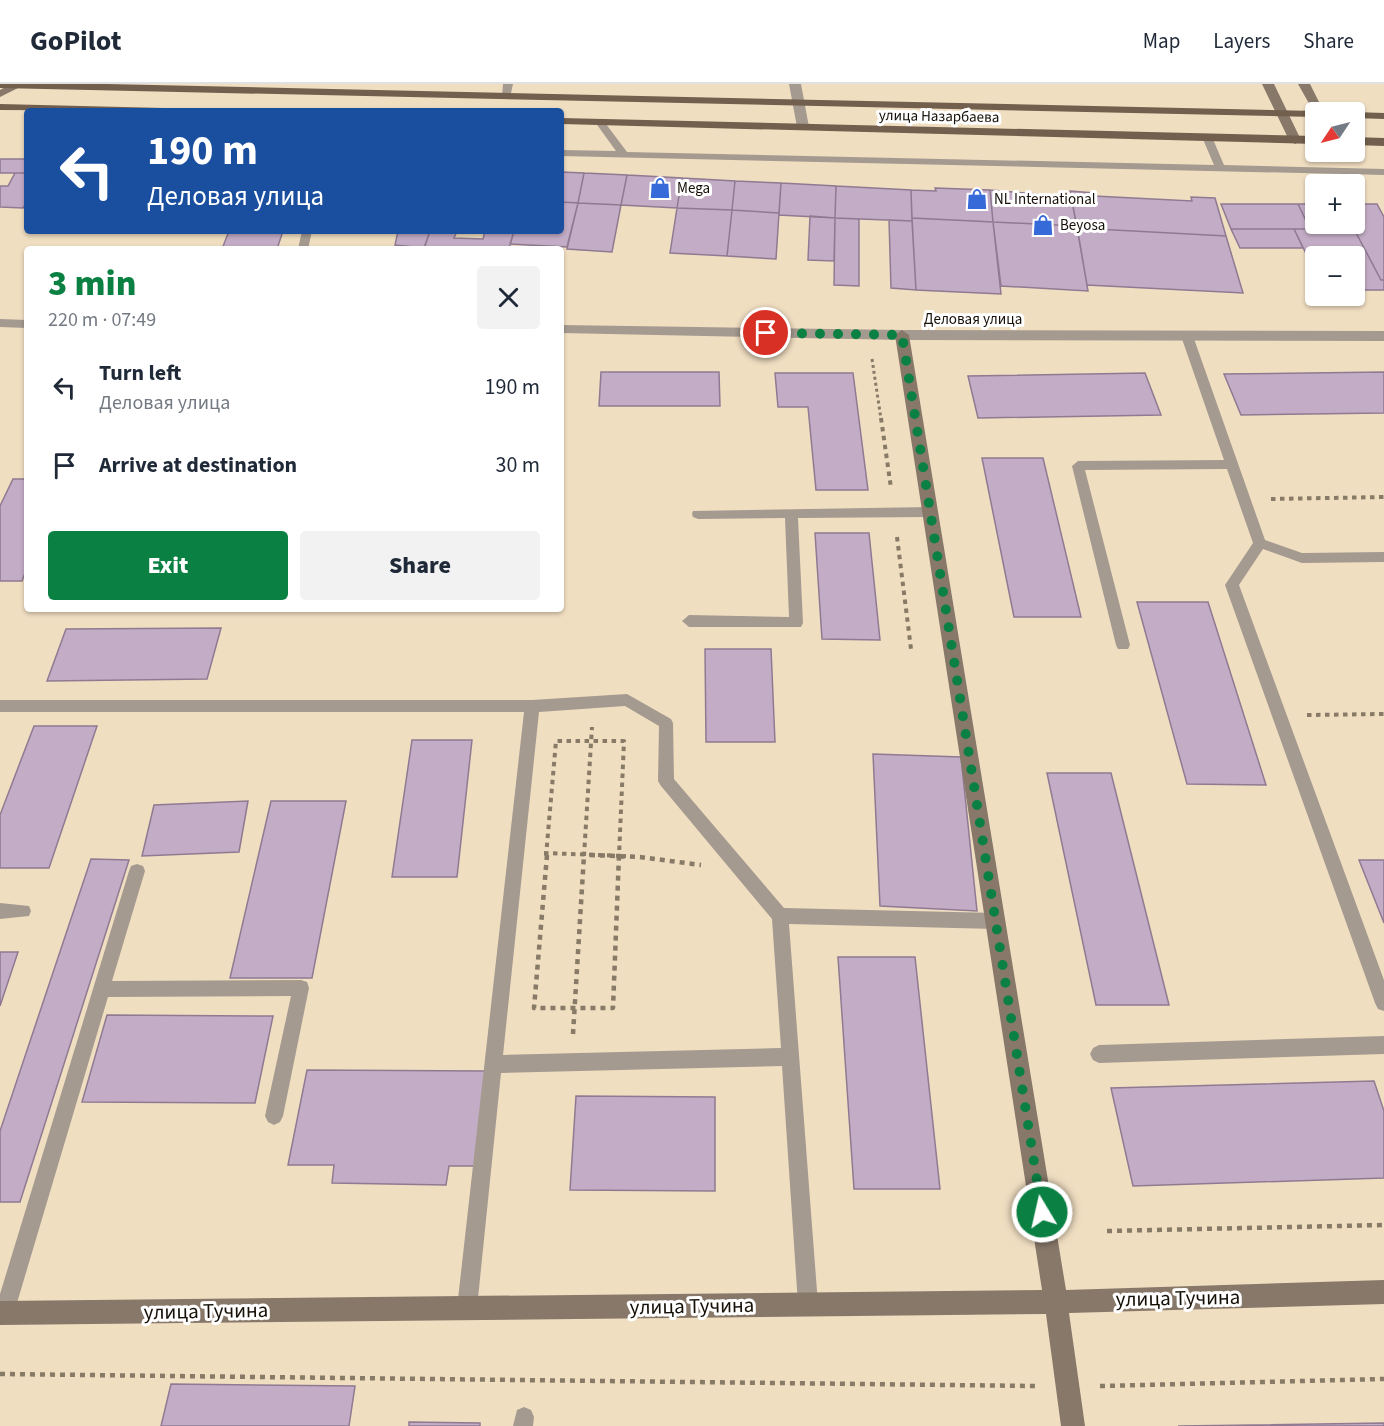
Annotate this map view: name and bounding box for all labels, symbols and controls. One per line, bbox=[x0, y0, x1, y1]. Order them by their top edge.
text: GoPilot bbox=[30, 21, 121, 61]
text: Map bbox=[1143, 26, 1180, 56]
text: Layers bbox=[1213, 26, 1270, 56]
text: Share bbox=[1303, 26, 1354, 56]
north arrow bbox=[1305, 102, 1365, 162]
map controls bbox=[1305, 102, 1365, 306]
street label: улица Назарбаева bbox=[879, 105, 999, 128]
text: 190 m bbox=[147, 121, 258, 181]
icon: left bbox=[48, 132, 126, 210]
button: + bbox=[1305, 174, 1365, 234]
shop icon: Mega bbox=[648, 176, 672, 200]
text: Деловая улица bbox=[147, 177, 324, 216]
place label: Mega bbox=[677, 178, 710, 199]
shop icon: NL International bbox=[965, 187, 989, 211]
place label: NL International bbox=[994, 189, 1096, 210]
shop icon: Beyosa bbox=[1031, 213, 1055, 237]
place label: Beyosa bbox=[1060, 215, 1105, 236]
button: − bbox=[1305, 246, 1365, 306]
text: 3 min bbox=[48, 258, 136, 309]
button: close bbox=[477, 266, 540, 329]
text: 220 m · 07:49 bbox=[48, 306, 156, 334]
pin bbox=[740, 307, 791, 358]
street label: Деловая улица bbox=[924, 309, 1022, 330]
icon: arrive bbox=[749, 316, 782, 349]
text: Turn left bbox=[99, 357, 181, 389]
icon: left bbox=[48, 371, 81, 404]
text: 190 m bbox=[485, 371, 540, 403]
text: Деловая улица bbox=[99, 389, 230, 417]
icon: arrive bbox=[48, 449, 81, 482]
text: Arrive at destination bbox=[99, 449, 297, 481]
text: 30 m bbox=[495, 449, 540, 481]
button: Exit bbox=[48, 531, 288, 600]
button: Share bbox=[300, 531, 540, 600]
position arrow bbox=[1010, 1180, 1074, 1244]
street label: улица Тучина bbox=[1115, 1282, 1241, 1314]
street label: улица Тучина bbox=[629, 1290, 755, 1322]
street label: улица Тучина bbox=[143, 1295, 269, 1327]

